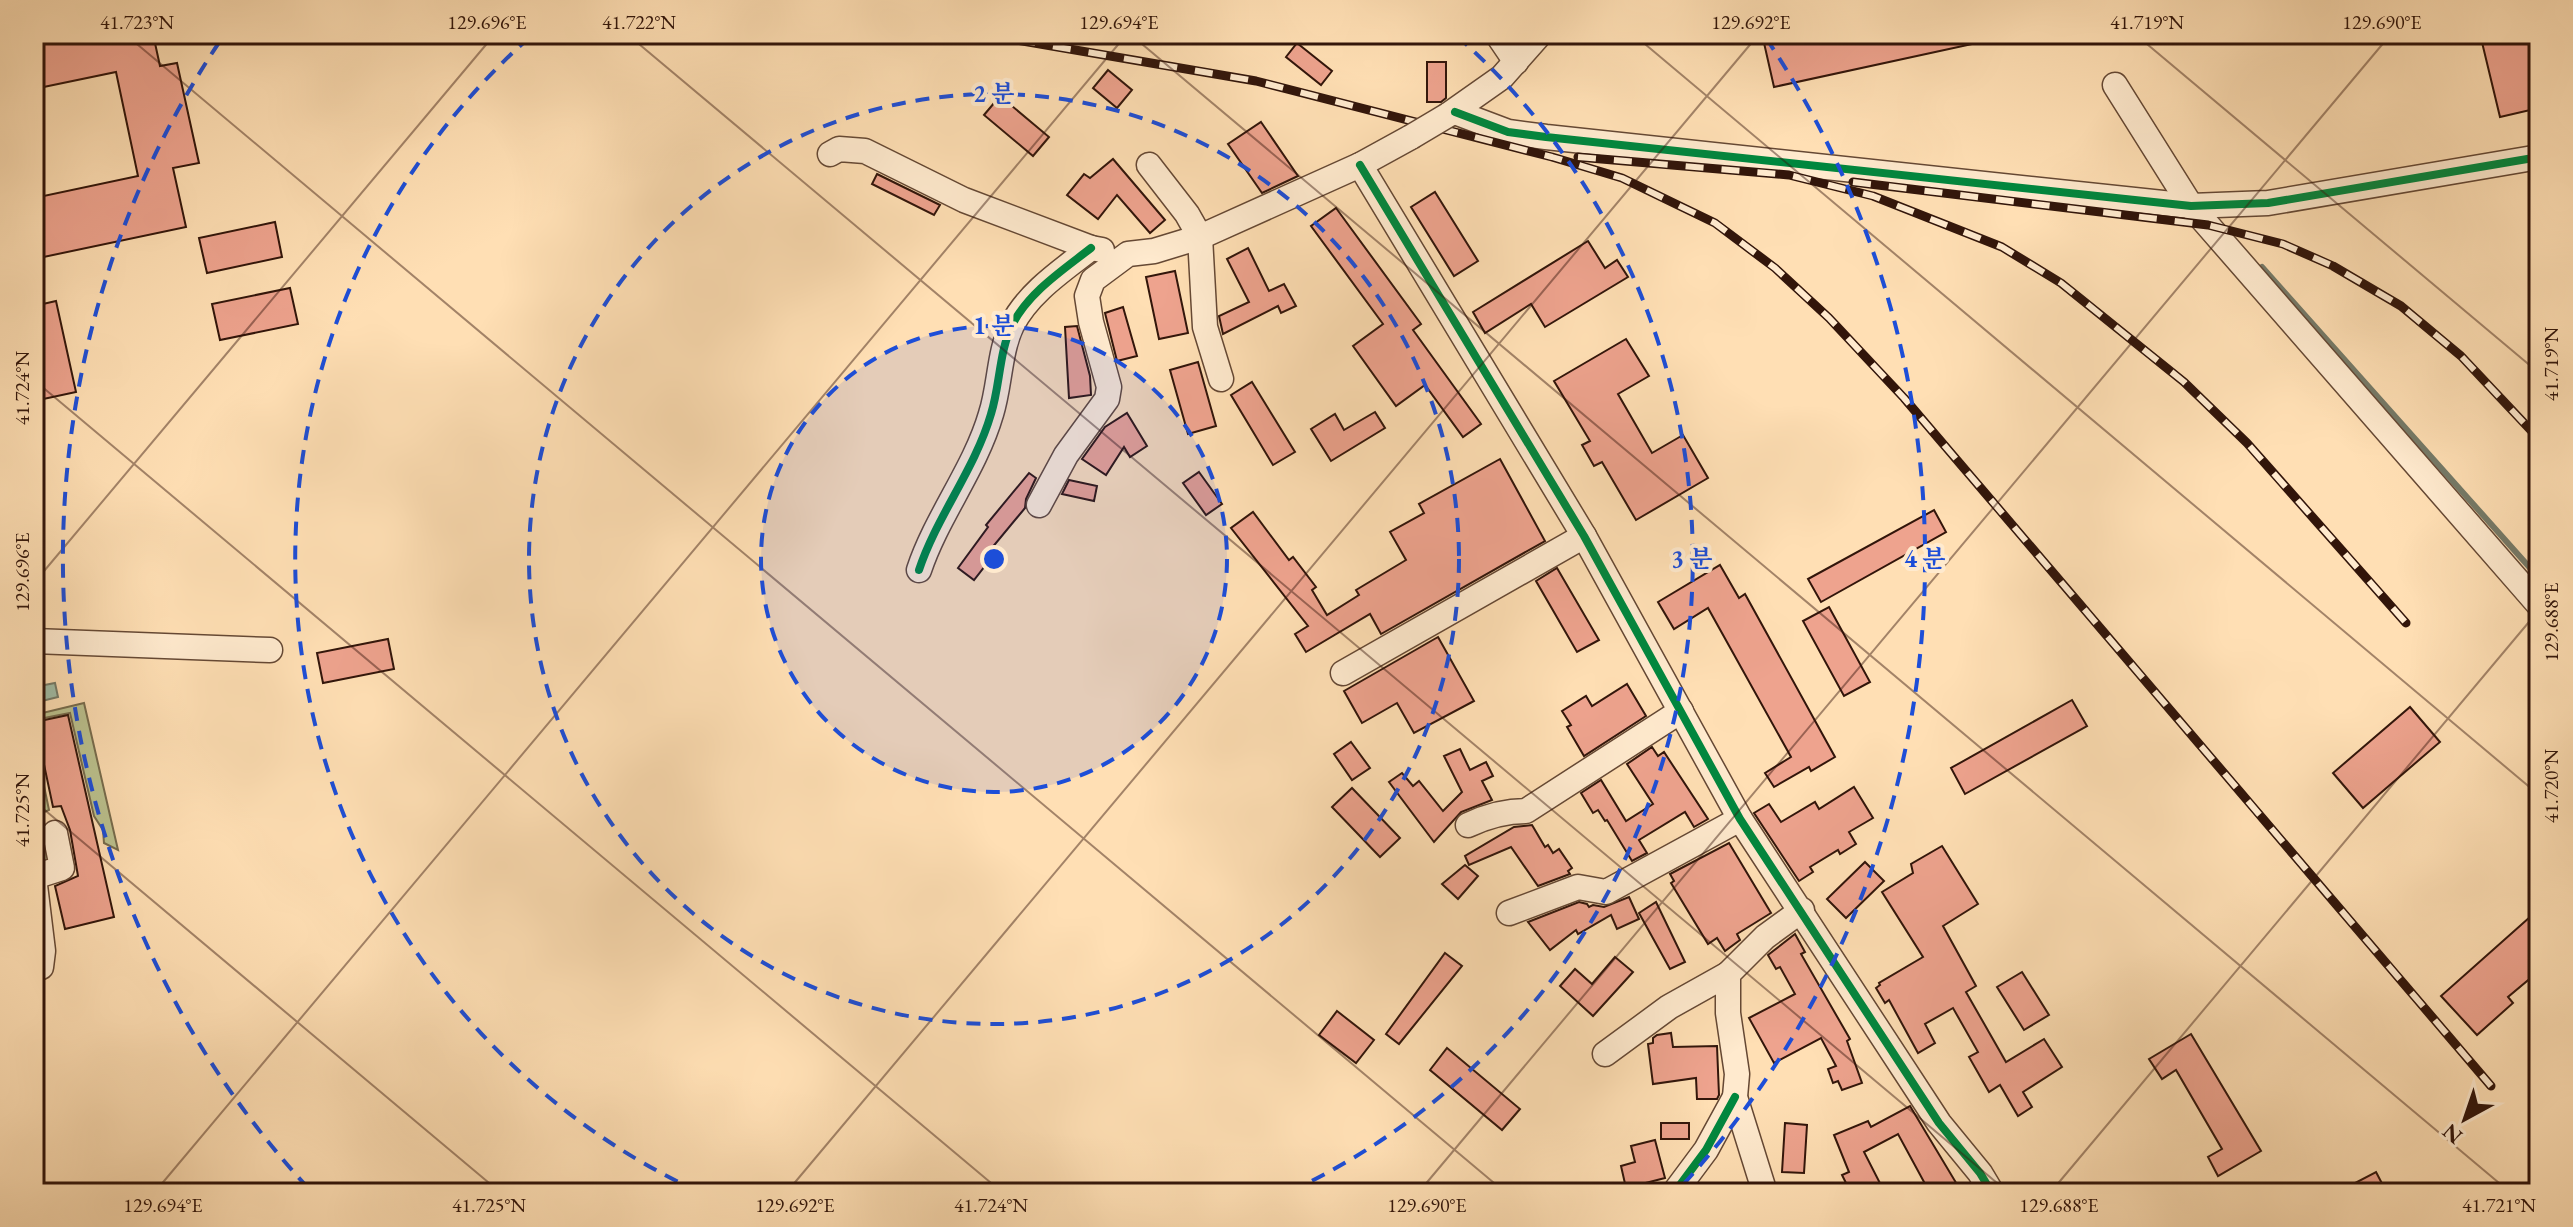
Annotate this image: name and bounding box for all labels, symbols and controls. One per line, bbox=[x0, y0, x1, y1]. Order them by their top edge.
text: 41.723°N bbox=[100, 9, 174, 35]
text: 129.696°E bbox=[447, 9, 527, 35]
text: 41.722°N bbox=[602, 9, 676, 35]
text: 129.694°E bbox=[1079, 9, 1159, 35]
text: 129.692°E bbox=[1711, 9, 1791, 35]
text: 41.719°N bbox=[2110, 9, 2184, 35]
text: 129.690°E bbox=[2342, 9, 2422, 35]
text: 2 분 bbox=[973, 78, 1015, 109]
text: 1 분 bbox=[973, 310, 1015, 341]
text: 41.719°N bbox=[2538, 327, 2564, 401]
text: 41.724°N bbox=[9, 351, 35, 425]
text: 129.696°E bbox=[9, 532, 35, 612]
text: 3 분 bbox=[1671, 543, 1713, 574]
text: 4 분 bbox=[1904, 543, 1946, 574]
centre of rings bbox=[980, 545, 1008, 573]
text: 129.688°E bbox=[2538, 582, 2564, 662]
text: 41.720°N bbox=[2538, 749, 2564, 823]
text: 41.725°N bbox=[9, 773, 35, 847]
north arrow bbox=[2425, 1079, 2505, 1159]
text: N bbox=[2436, 1117, 2469, 1151]
text: 129.694°E bbox=[123, 1192, 203, 1218]
text: 41.725°N bbox=[452, 1192, 526, 1218]
text: 129.692°E bbox=[755, 1192, 835, 1218]
text: 41.724°N bbox=[954, 1192, 1028, 1218]
text: 129.690°E bbox=[1387, 1192, 1467, 1218]
text: 129.688°E bbox=[2019, 1192, 2099, 1218]
text: 41.721°N bbox=[2462, 1192, 2536, 1218]

